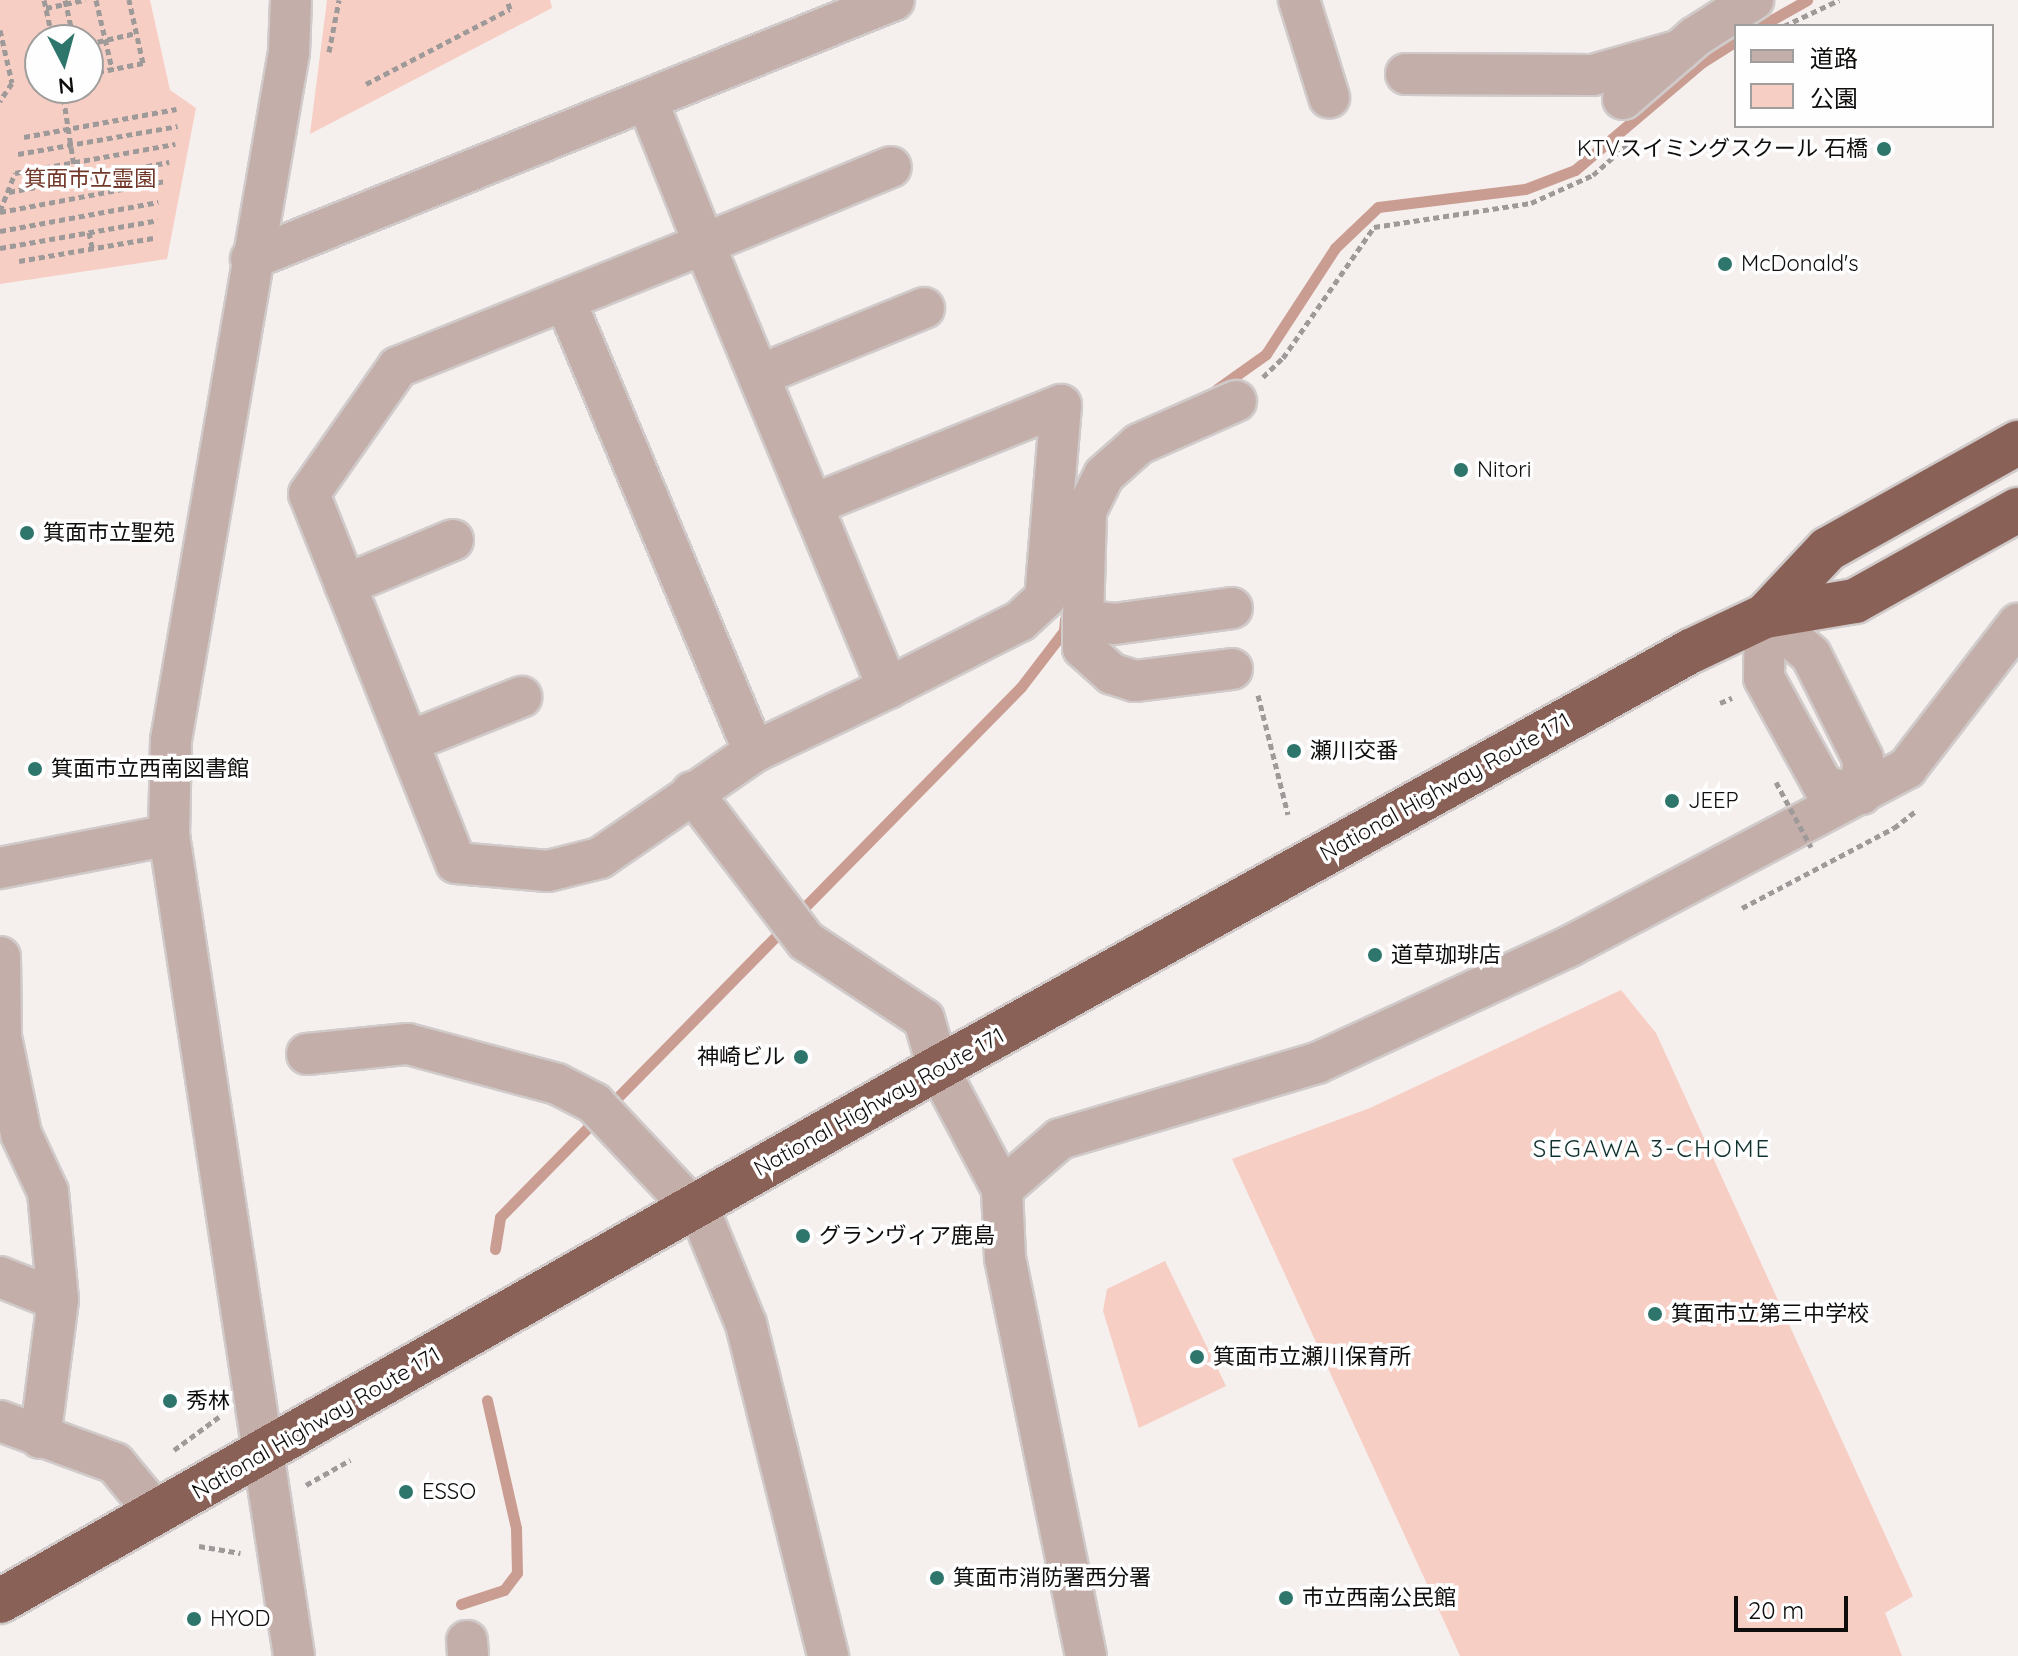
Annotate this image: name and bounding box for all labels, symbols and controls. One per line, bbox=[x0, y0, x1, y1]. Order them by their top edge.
north arrow bbox=[24, 24, 104, 104]
legend bbox=[1734, 24, 1994, 128]
text: 道路 bbox=[1810, 43, 1858, 73]
text: N bbox=[57, 71, 76, 101]
text: 公園 bbox=[1810, 83, 1858, 113]
place label: KTVスイミングスクール 石橋 bbox=[1577, 136, 1868, 162]
marker: KTVスイミングスクール 石橋 bbox=[1875, 140, 1893, 158]
park label: 箕面市立霊園 bbox=[24, 166, 156, 192]
place label: McDonald's bbox=[1741, 251, 1859, 277]
marker: McDonald's bbox=[1716, 255, 1734, 273]
place label: Nitori bbox=[1477, 457, 1532, 483]
marker: Nitori bbox=[1452, 461, 1470, 479]
place label: 箕面市立聖苑 bbox=[43, 520, 175, 546]
marker: 箕面市立聖苑 bbox=[18, 524, 36, 542]
street label: National Highway Route 171 bbox=[1315, 707, 1575, 867]
place label: 瀬川交番 bbox=[1310, 738, 1398, 764]
marker: 瀬川交番 bbox=[1285, 742, 1303, 760]
place label: 箕面市立西南図書館 bbox=[51, 756, 249, 782]
marker: 箕面市立西南図書館 bbox=[26, 760, 44, 778]
place label: JEEP bbox=[1688, 788, 1739, 814]
marker: JEEP bbox=[1663, 792, 1681, 810]
place label: 道草珈琲店 bbox=[1391, 942, 1501, 968]
marker: 道草珈琲店 bbox=[1366, 946, 1384, 964]
street label: National Highway Route 171 bbox=[749, 1022, 1009, 1182]
place label: 神崎ビル bbox=[697, 1044, 785, 1070]
marker: 神崎ビル bbox=[792, 1048, 810, 1066]
district label: SEGAWA 3-CHOME bbox=[1533, 1135, 1771, 1163]
place label: グランヴィア鹿島 bbox=[819, 1223, 995, 1249]
marker: グランヴィア鹿島 bbox=[794, 1227, 812, 1245]
place label: 箕面市立第三中学校 bbox=[1671, 1301, 1869, 1327]
marker: 箕面市立第三中学校 bbox=[1646, 1305, 1664, 1323]
street label: National Highway Route 171 bbox=[187, 1341, 445, 1505]
place label: 箕面市立瀬川保育所 bbox=[1213, 1344, 1411, 1370]
marker: 箕面市立瀬川保育所 bbox=[1188, 1348, 1206, 1366]
place label: 秀林 bbox=[186, 1388, 230, 1414]
marker: 秀林 bbox=[161, 1392, 179, 1410]
place label: ESSO bbox=[422, 1479, 476, 1505]
marker: ESSO bbox=[397, 1483, 415, 1501]
place label: 箕面市消防署西分署 bbox=[953, 1565, 1151, 1591]
marker: 箕面市消防署西分署 bbox=[928, 1569, 946, 1587]
scale bar bbox=[1738, 1580, 1852, 1630]
place label: 市立西南公民館 bbox=[1302, 1585, 1456, 1611]
marker: 市立西南公民館 bbox=[1277, 1589, 1295, 1607]
text: 20 m bbox=[1748, 1595, 1804, 1625]
place label: HYOD bbox=[210, 1606, 270, 1632]
marker: HYOD bbox=[185, 1610, 203, 1628]

